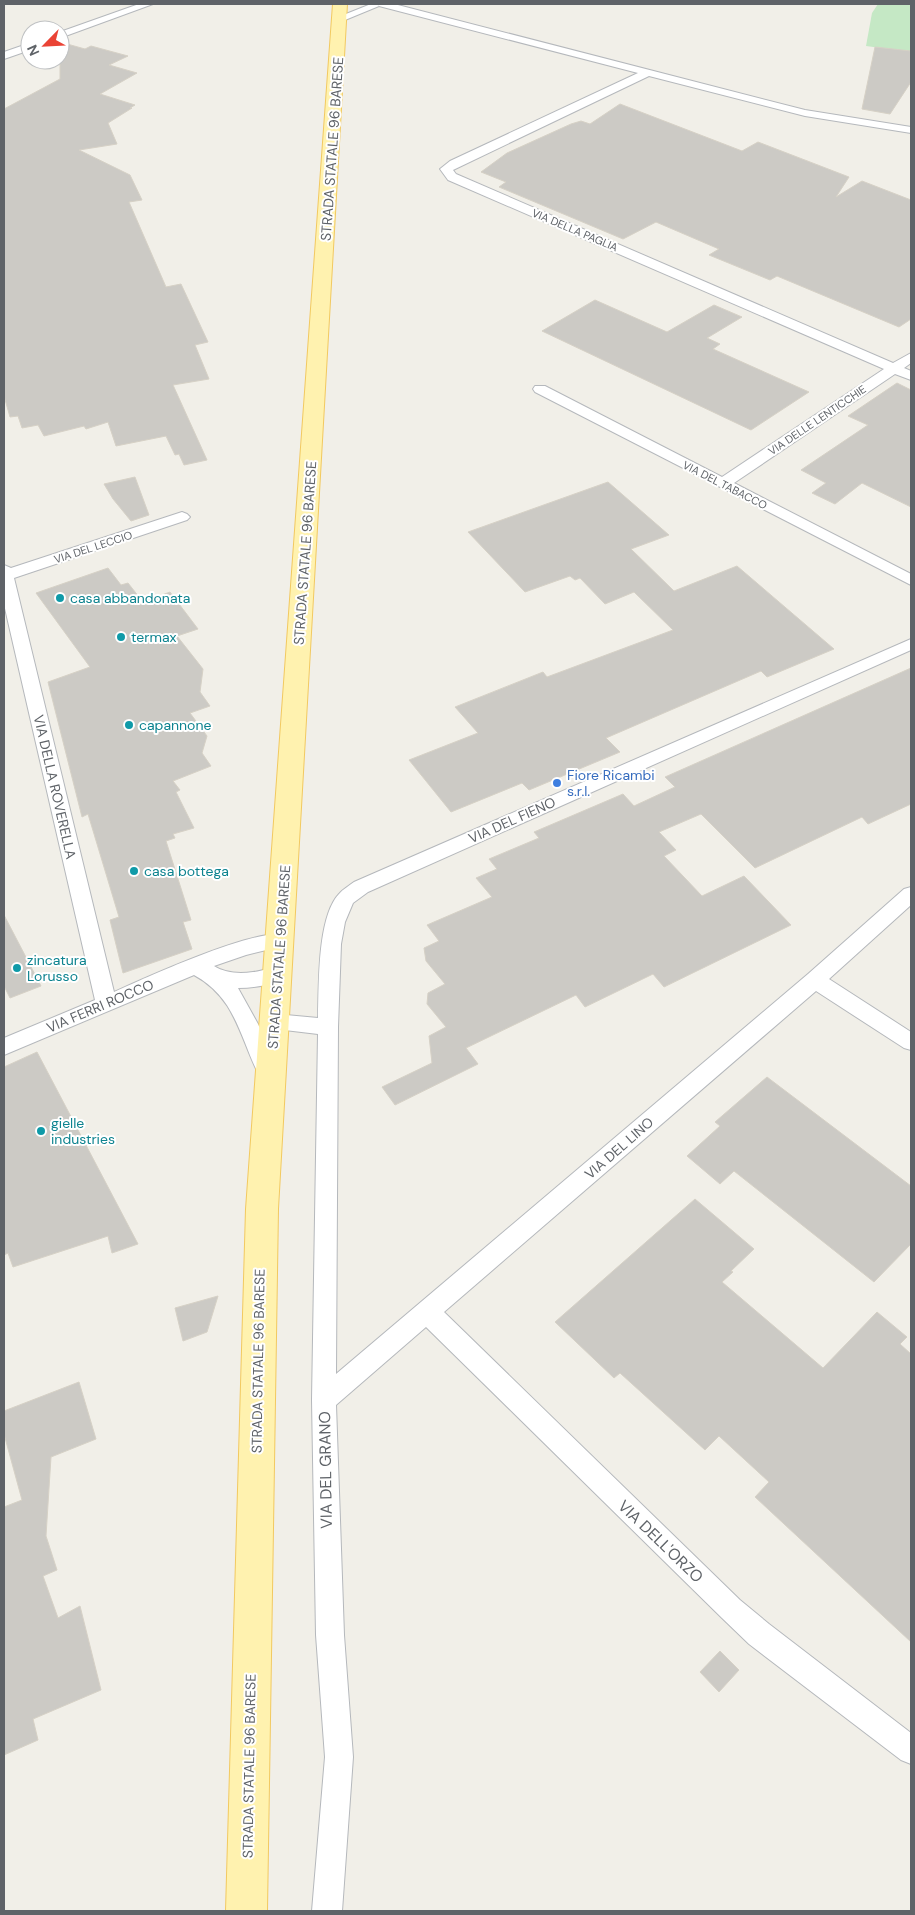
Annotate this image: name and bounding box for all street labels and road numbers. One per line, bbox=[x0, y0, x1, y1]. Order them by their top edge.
street label: STRADA STATALE 96 BARESE bbox=[317, 56, 347, 242]
street label: VIA DELLA PAGLIA bbox=[530, 206, 620, 254]
street label: VIA DELLE LENTICCHIE bbox=[765, 382, 869, 458]
street label: VIA DEL TABACCO bbox=[680, 458, 770, 512]
street label: STRADA STATALE 96 BARESE bbox=[290, 460, 320, 646]
street label: VIA DEL LECCIO bbox=[52, 528, 134, 566]
street label: VIA DELLA ROVERELLA bbox=[30, 713, 80, 861]
street label: VIA DEL FIENO bbox=[466, 793, 559, 847]
street label: STRADA STATALE 96 BARESE bbox=[264, 864, 294, 1050]
street label: VIA FERRI ROCCO bbox=[44, 975, 156, 1037]
street label: VIA DEL LINO bbox=[581, 1113, 657, 1183]
street label: STRADA STATALE 96 BARESE bbox=[247, 1269, 269, 1453]
street label: VIA DEL GRANO bbox=[314, 1411, 337, 1529]
street label: VIA DELL'ORZO bbox=[614, 1495, 708, 1587]
street label: STRADA STATALE 96 BARESE bbox=[238, 1674, 260, 1858]

